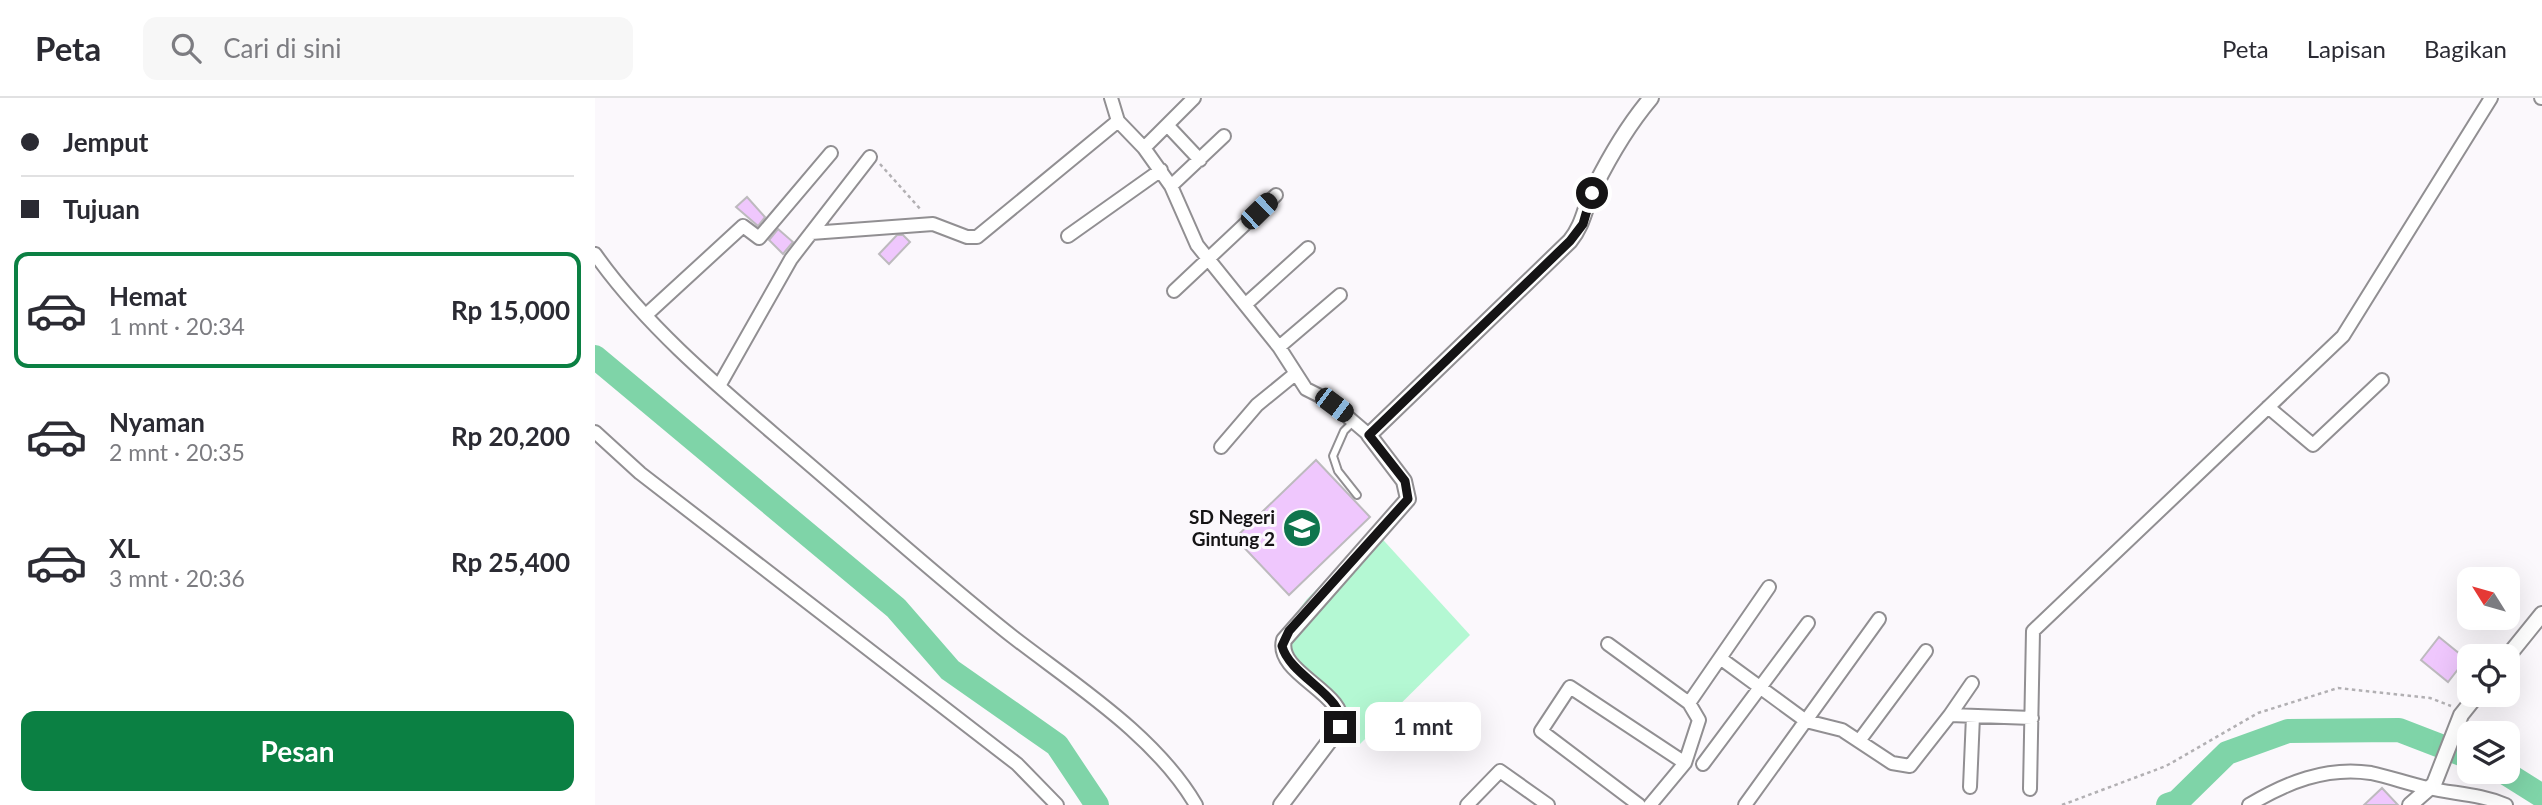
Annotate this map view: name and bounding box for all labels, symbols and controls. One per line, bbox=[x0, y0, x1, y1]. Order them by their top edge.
search box bbox=[143, 17, 633, 80]
text: Peta bbox=[35, 28, 101, 68]
icon: search bbox=[167, 29, 205, 67]
text: Cari di sini bbox=[223, 32, 342, 64]
text: Peta bbox=[2222, 34, 2269, 63]
text: Lapisan bbox=[2307, 34, 2386, 63]
text: Bagikan bbox=[2424, 34, 2507, 63]
text: Jemput bbox=[63, 126, 149, 158]
route start bbox=[1576, 177, 1608, 209]
car bbox=[1237, 189, 1282, 233]
text: Tujuan bbox=[63, 193, 140, 225]
icon: car bbox=[25, 279, 88, 342]
text: Hemat bbox=[109, 280, 187, 312]
text: Rp 15,000 bbox=[451, 294, 570, 326]
text: 1 mnt · 20:34 bbox=[109, 312, 245, 340]
car bbox=[1311, 384, 1358, 426]
icon: car bbox=[25, 405, 88, 468]
text: Nyaman bbox=[109, 406, 205, 438]
text: Rp 20,200 bbox=[451, 420, 570, 452]
text: 2 mnt · 20:35 bbox=[109, 438, 245, 466]
place label: SD Negeri Gintung 2 bbox=[1189, 505, 1275, 550]
school or university icon: SD Negeri Gintung 2 bbox=[1281, 507, 1323, 549]
icon: car bbox=[25, 531, 88, 594]
text: XL bbox=[109, 532, 140, 564]
text: Rp 25,400 bbox=[451, 546, 570, 578]
text: 3 mnt · 20:36 bbox=[109, 564, 245, 592]
north arrow bbox=[2457, 567, 2520, 630]
map controls bbox=[2457, 567, 2520, 784]
button: locate bbox=[2457, 644, 2520, 707]
callout: 1 mnt bbox=[1365, 702, 1480, 752]
button: Pesan bbox=[21, 711, 574, 791]
route end bbox=[1324, 711, 1356, 743]
text: 1 mnt bbox=[1393, 712, 1453, 740]
button: layers bbox=[2457, 721, 2520, 784]

